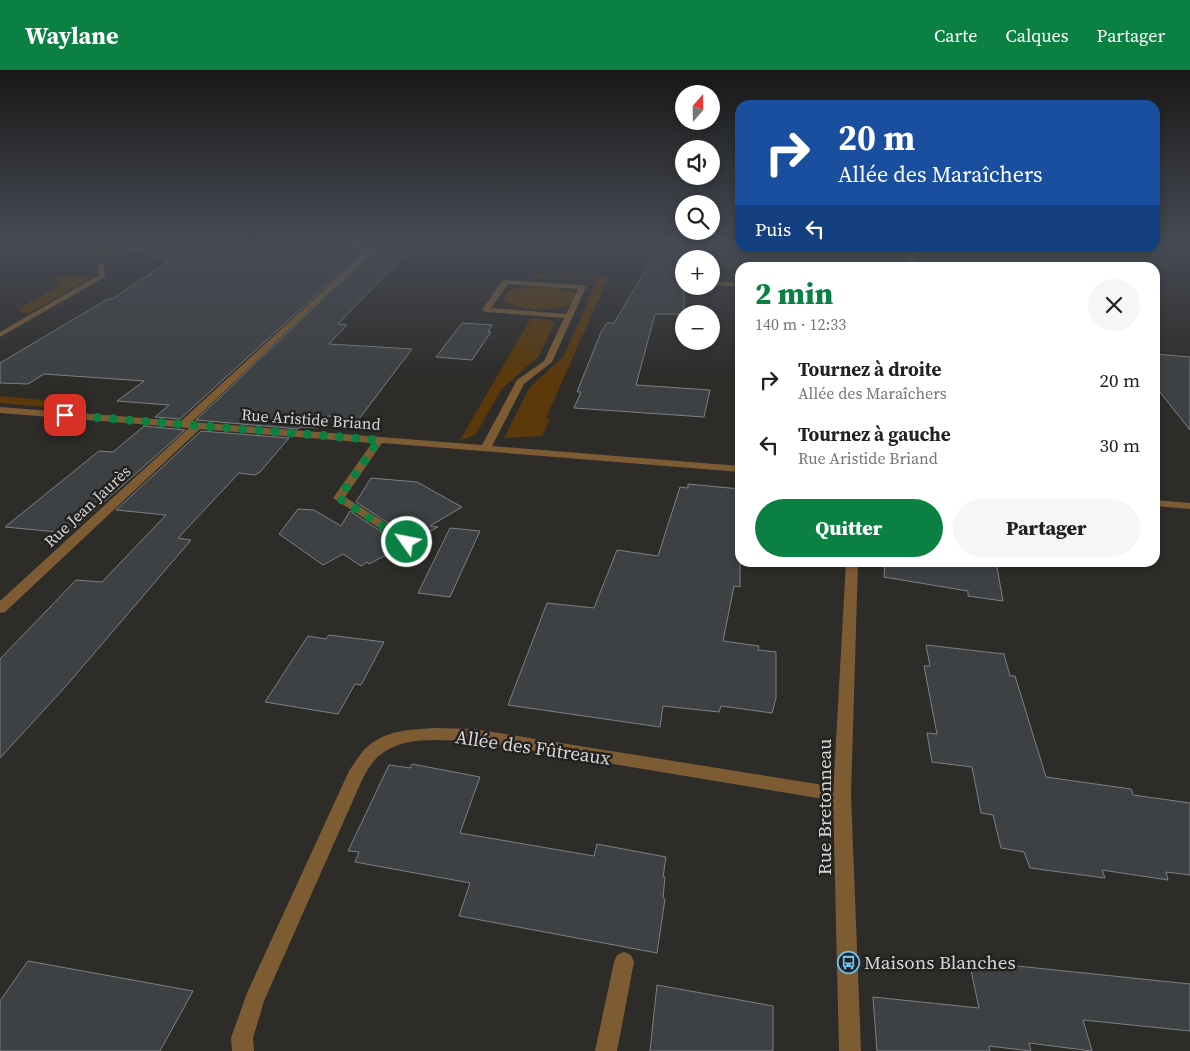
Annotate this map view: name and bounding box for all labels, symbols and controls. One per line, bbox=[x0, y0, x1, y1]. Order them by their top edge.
text: Waylane bbox=[25, 19, 119, 52]
text: Carte bbox=[934, 23, 977, 48]
text: Calques bbox=[1005, 23, 1069, 48]
text: Partager bbox=[1097, 23, 1165, 48]
north arrow bbox=[675, 85, 720, 130]
map controls bbox=[675, 85, 720, 350]
text: 20 m bbox=[838, 114, 915, 162]
icon: right bbox=[755, 120, 820, 185]
button: sound bbox=[675, 140, 720, 185]
text: Allée des Maraîchers bbox=[838, 159, 1043, 189]
button: search bbox=[675, 195, 720, 240]
icon: left bbox=[801, 215, 829, 243]
text: Puis bbox=[755, 216, 791, 242]
button: + bbox=[675, 250, 720, 295]
text: 2 min bbox=[755, 273, 833, 314]
button: close bbox=[1088, 279, 1140, 331]
button: − bbox=[675, 305, 720, 350]
text: 140 m · 12:33 bbox=[755, 313, 846, 335]
text: Tournez à droite bbox=[798, 356, 941, 382]
icon: right bbox=[755, 366, 783, 394]
text: 20 m bbox=[1099, 367, 1140, 393]
text: Allée des Maraîchers bbox=[798, 382, 947, 404]
pin bbox=[44, 394, 86, 436]
icon: arrive bbox=[51, 401, 79, 429]
street label: Rue Aristide Briand bbox=[241, 403, 381, 435]
text: Tournez à gauche bbox=[798, 421, 951, 447]
icon: left bbox=[755, 431, 783, 459]
text: 30 m bbox=[1099, 432, 1140, 458]
text: Rue Aristide Briand bbox=[798, 447, 938, 469]
street label: Rue Jean Jaurès bbox=[39, 460, 135, 552]
button: Quitter bbox=[755, 499, 943, 557]
button: Partager bbox=[953, 499, 1140, 557]
position arrow bbox=[380, 515, 432, 567]
street label: Allée des Fûtreaux bbox=[454, 723, 612, 771]
street label: Rue Bretonneau bbox=[811, 739, 837, 875]
place label: Maisons Blanches bbox=[864, 949, 1016, 975]
bus stop icon: Maisons Blanches bbox=[836, 950, 860, 974]

